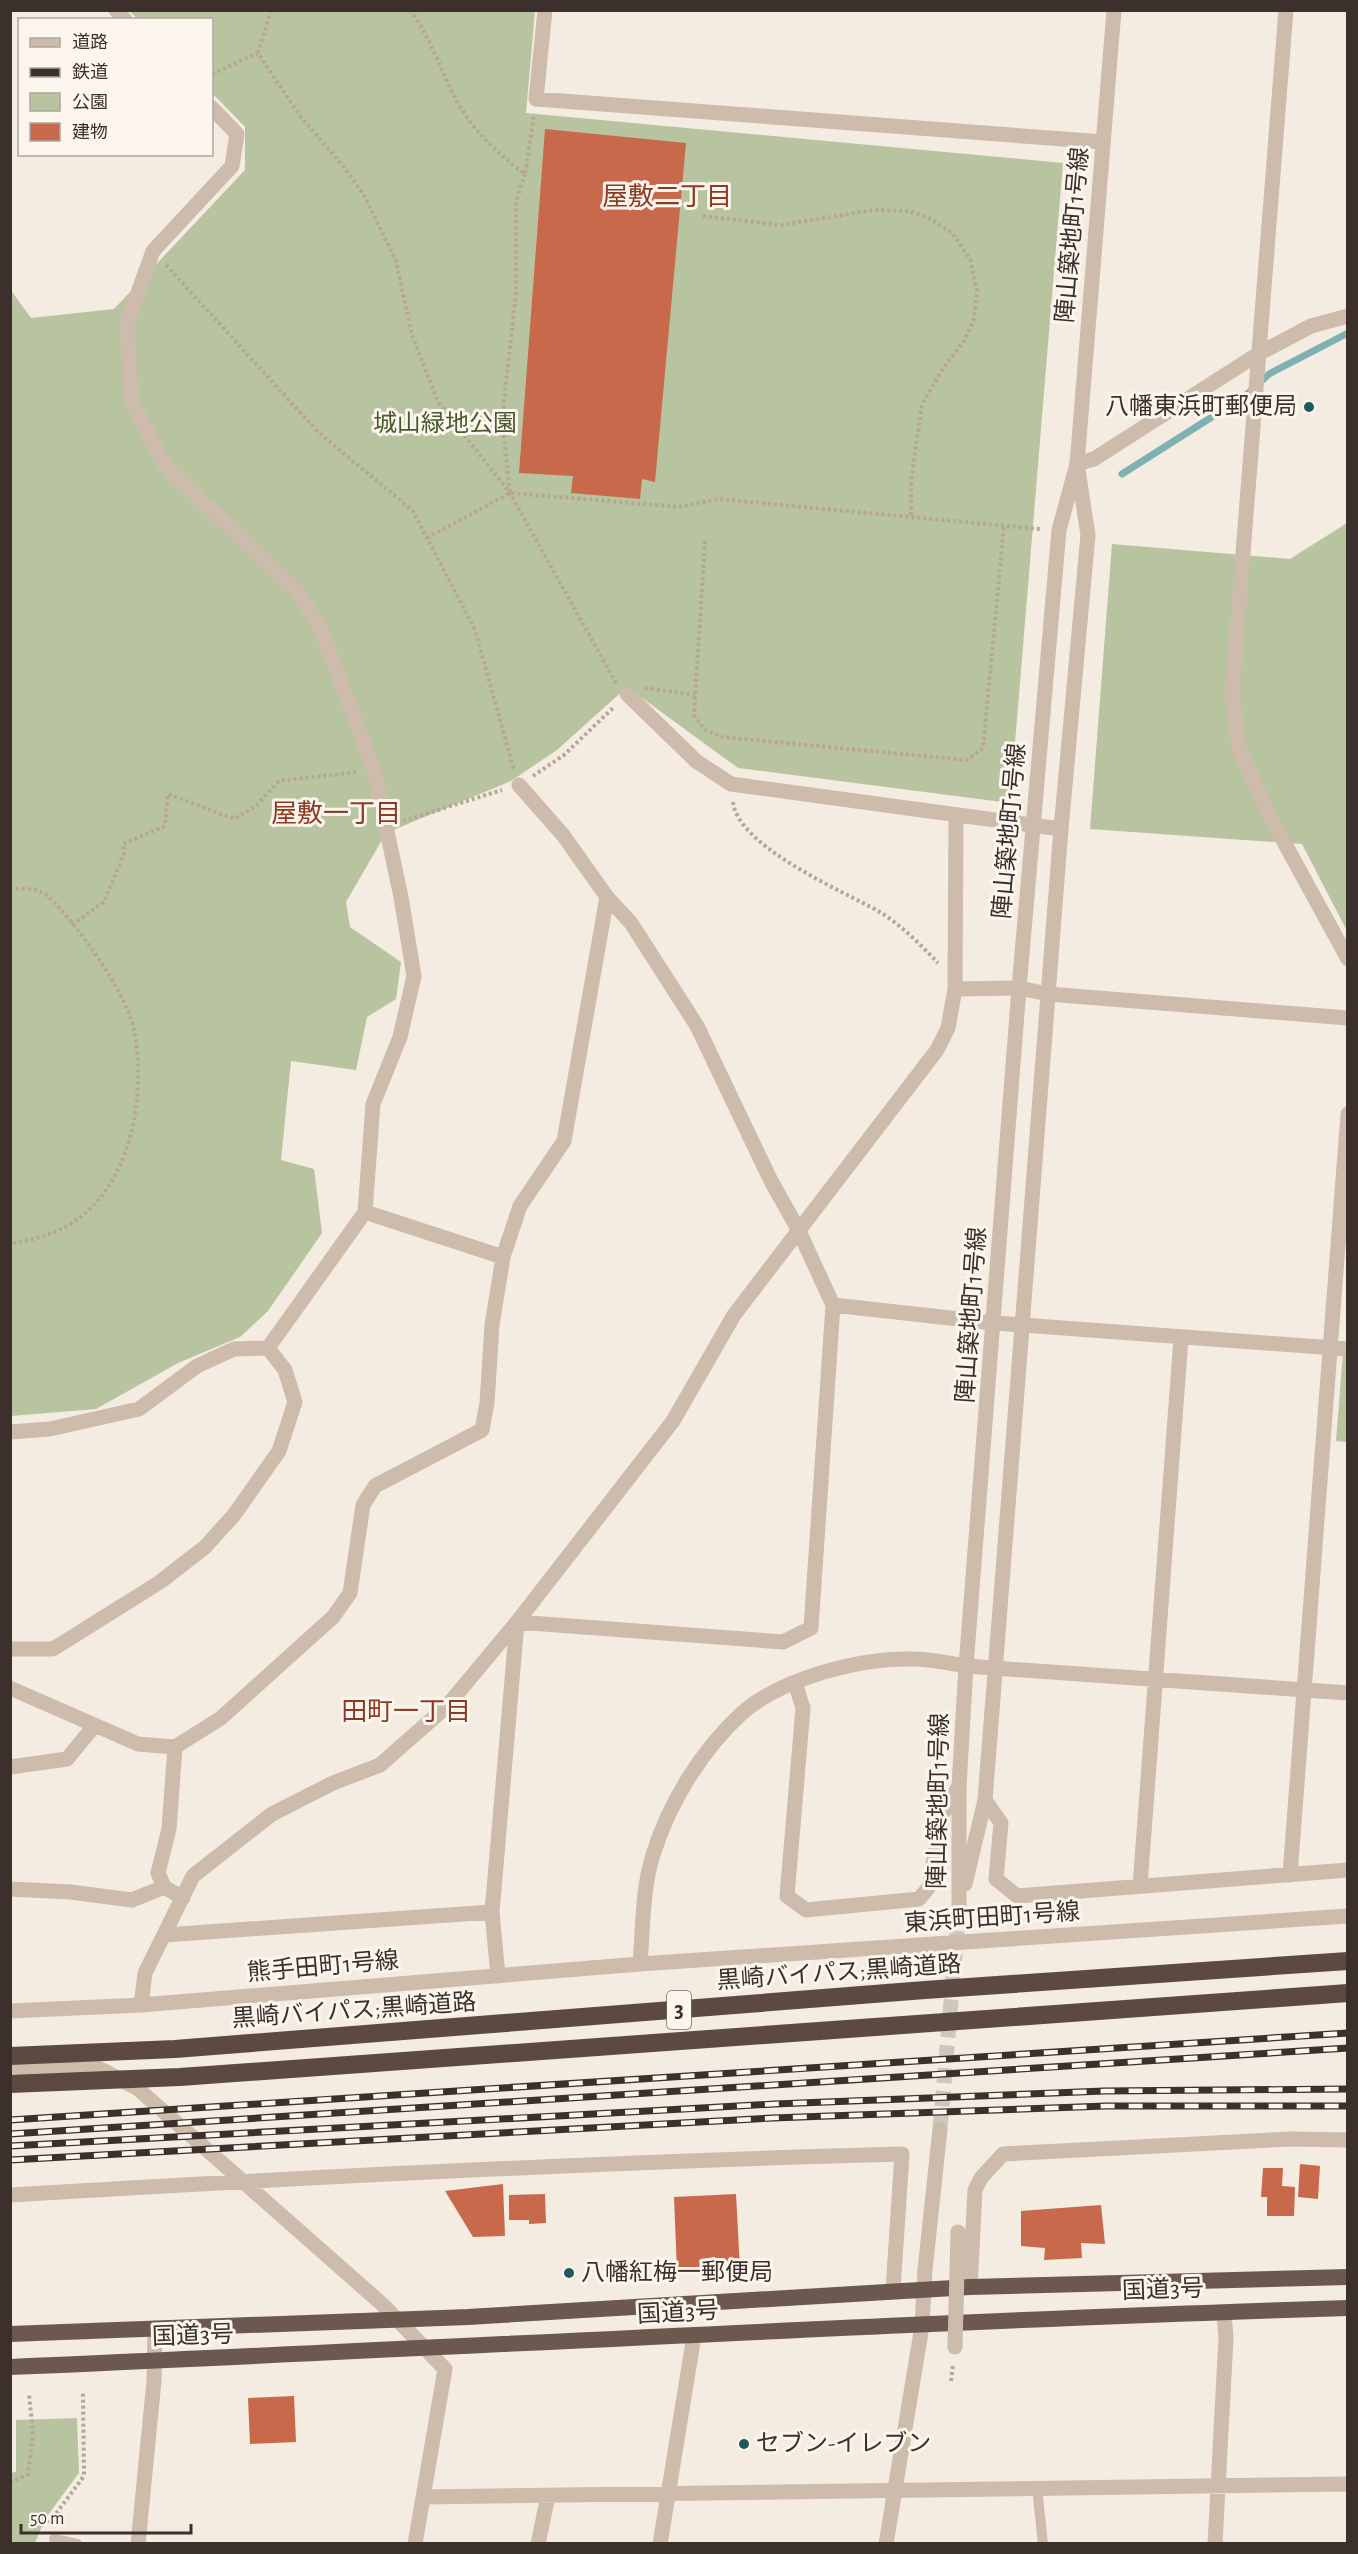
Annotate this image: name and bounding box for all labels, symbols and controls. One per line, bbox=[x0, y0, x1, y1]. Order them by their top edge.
legend bbox=[18, 18, 213, 156]
text: 道路 bbox=[72, 32, 108, 52]
text: 鉄道 bbox=[72, 62, 108, 82]
text: 公園 bbox=[72, 93, 108, 112]
text: 建物 bbox=[72, 122, 108, 142]
street label: 陣山築地町1号線 bbox=[1051, 146, 1093, 324]
district label: 屋敷二丁目 bbox=[602, 183, 732, 210]
place label: 八幡東浜町郵便局 bbox=[1105, 393, 1297, 419]
marker: 八幡東浜町郵便局 bbox=[1302, 400, 1316, 414]
park label: 城山緑地公園 bbox=[373, 410, 517, 436]
street label: 陣山築地町1号線 bbox=[988, 742, 1030, 920]
district label: 屋敷一丁目 bbox=[271, 800, 401, 827]
street label: 陣山築地町1号線 bbox=[952, 1226, 990, 1404]
district label: 田町一丁目 bbox=[341, 1699, 471, 1725]
street label: 陣山築地町1号線 bbox=[923, 1713, 953, 1889]
street label: 東浜町田町1号線 bbox=[903, 1898, 1081, 1936]
street label: 熊手田町1号線 bbox=[246, 1946, 400, 1986]
street label: 黒崎バイパス;黒崎道路 bbox=[716, 1950, 962, 1994]
street label: 黒崎バイパス;黒崎道路 bbox=[231, 1988, 477, 2032]
road number: 3 bbox=[667, 1991, 691, 2029]
place label: 八幡紅梅一郵便局 bbox=[581, 2259, 773, 2285]
marker: 八幡紅梅一郵便局 bbox=[562, 2266, 576, 2280]
street label: 国道3号 bbox=[1122, 2275, 1204, 2303]
street label: 国道3号 bbox=[636, 2297, 720, 2327]
street label: 国道3号 bbox=[152, 2321, 234, 2349]
place label: セブン-イレブン bbox=[756, 2430, 931, 2456]
marker: セブン-イレブン bbox=[737, 2437, 751, 2451]
scale bar bbox=[21, 2497, 190, 2535]
text: 50 m bbox=[30, 2510, 64, 2528]

